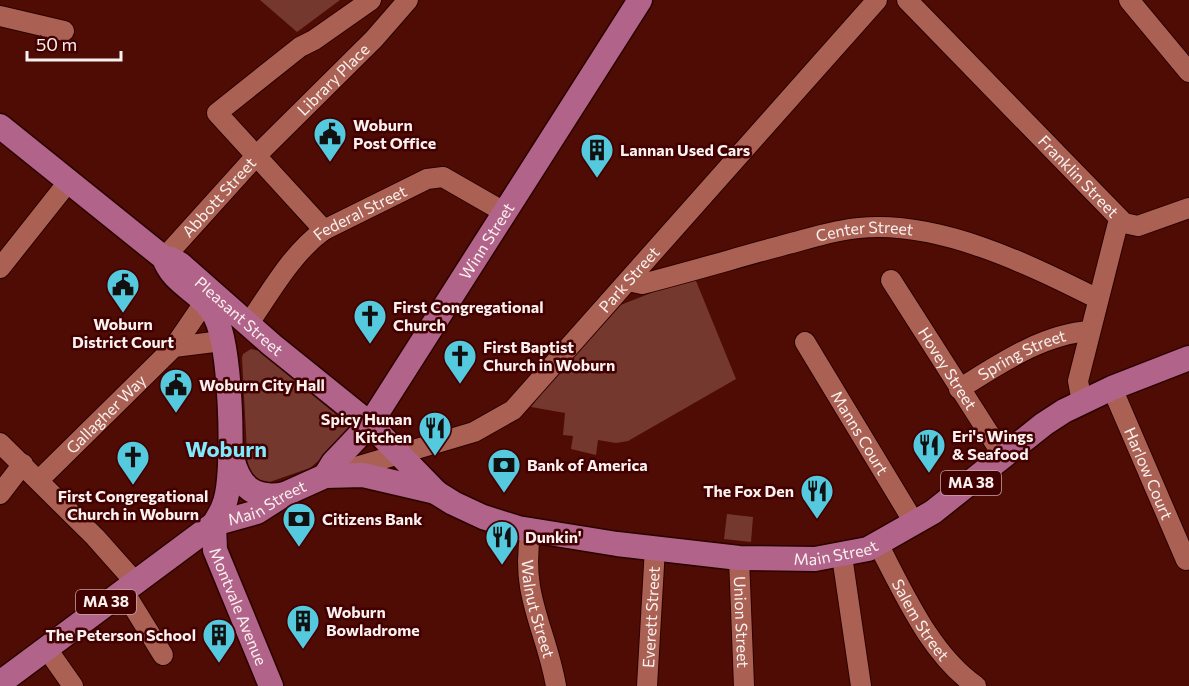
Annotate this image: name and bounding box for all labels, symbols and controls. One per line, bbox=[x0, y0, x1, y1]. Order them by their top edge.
scale bar bbox=[27, 24, 122, 62]
text: 50 m bbox=[36, 33, 77, 55]
street label: Library Place bbox=[293, 39, 373, 119]
place label: Woburn Post Office bbox=[353, 115, 436, 152]
public building icon: Woburn Post Office bbox=[312, 116, 348, 163]
street label: Franklin Street bbox=[1035, 131, 1123, 221]
building icon: Lannan Used Cars bbox=[579, 132, 615, 179]
place label: Lannan Used Cars bbox=[620, 140, 750, 159]
street label: Abbott Street bbox=[178, 153, 260, 241]
street label: Federal Street bbox=[309, 181, 410, 244]
street label: Winn Street bbox=[455, 198, 518, 283]
street label: Center Street bbox=[814, 217, 915, 245]
street label: Park Street bbox=[594, 242, 663, 316]
public building icon: Woburn District Court bbox=[105, 267, 141, 314]
street label: Pleasant Street bbox=[192, 272, 287, 359]
place label: First Congregational Church bbox=[393, 297, 544, 334]
church icon: First Congregational Church bbox=[352, 298, 388, 345]
place label: Woburn District Court bbox=[72, 314, 174, 351]
street label: Hovey Street bbox=[915, 323, 981, 413]
street label: Spring Street bbox=[974, 325, 1068, 384]
place label: First Baptist Church in Woburn bbox=[483, 337, 615, 374]
church icon: First Baptist Church in Woburn bbox=[442, 338, 478, 385]
public building icon: Woburn City Hall bbox=[158, 367, 194, 414]
street label: Gallagher Way bbox=[62, 370, 149, 457]
place label: Woburn City Hall bbox=[199, 375, 325, 394]
street label: Manns Court bbox=[828, 387, 893, 478]
place label: Spicy Hunan Kitchen bbox=[321, 409, 412, 446]
restaurant icon: Spicy Hunan Kitchen bbox=[417, 410, 453, 457]
street label: Harlow Court bbox=[1121, 424, 1178, 523]
place label: Eri's Wings & Seafood bbox=[952, 426, 1033, 463]
restaurant icon: Eri's Wings & Seafood bbox=[911, 427, 947, 474]
district label: Woburn bbox=[185, 435, 267, 462]
church icon: First Congregational Church in Woburn bbox=[115, 439, 151, 486]
bank icon: Bank of America bbox=[486, 447, 522, 494]
place label: Bank of America bbox=[527, 455, 648, 474]
road number: MA 38 bbox=[941, 471, 1001, 495]
restaurant icon: The Fox Den bbox=[799, 473, 835, 520]
street label: Main Street bbox=[226, 476, 309, 529]
place label: The Fox Den bbox=[703, 481, 794, 500]
place label: First Congregational Church in Woburn bbox=[58, 486, 208, 523]
bank icon: Citizens Bank bbox=[281, 501, 317, 548]
place label: Citizens Bank bbox=[322, 509, 423, 528]
restaurant icon: Dunkin' bbox=[484, 519, 520, 566]
place label: Dunkin' bbox=[525, 527, 582, 546]
street label: Main Street bbox=[794, 535, 881, 568]
street label: Montvale Avenue bbox=[206, 544, 271, 668]
street label: Walnut Street bbox=[519, 559, 559, 660]
street label: Everett Street bbox=[638, 565, 663, 668]
street label: Union Street bbox=[731, 576, 753, 669]
street label: Salem Street bbox=[889, 576, 954, 664]
road number: MA 38 bbox=[76, 590, 136, 614]
place label: Woburn Bowladrome bbox=[326, 602, 420, 639]
building icon: Woburn Bowladrome bbox=[285, 603, 321, 650]
building icon: The Peterson School bbox=[201, 617, 237, 664]
place label: The Peterson School bbox=[45, 625, 196, 644]

